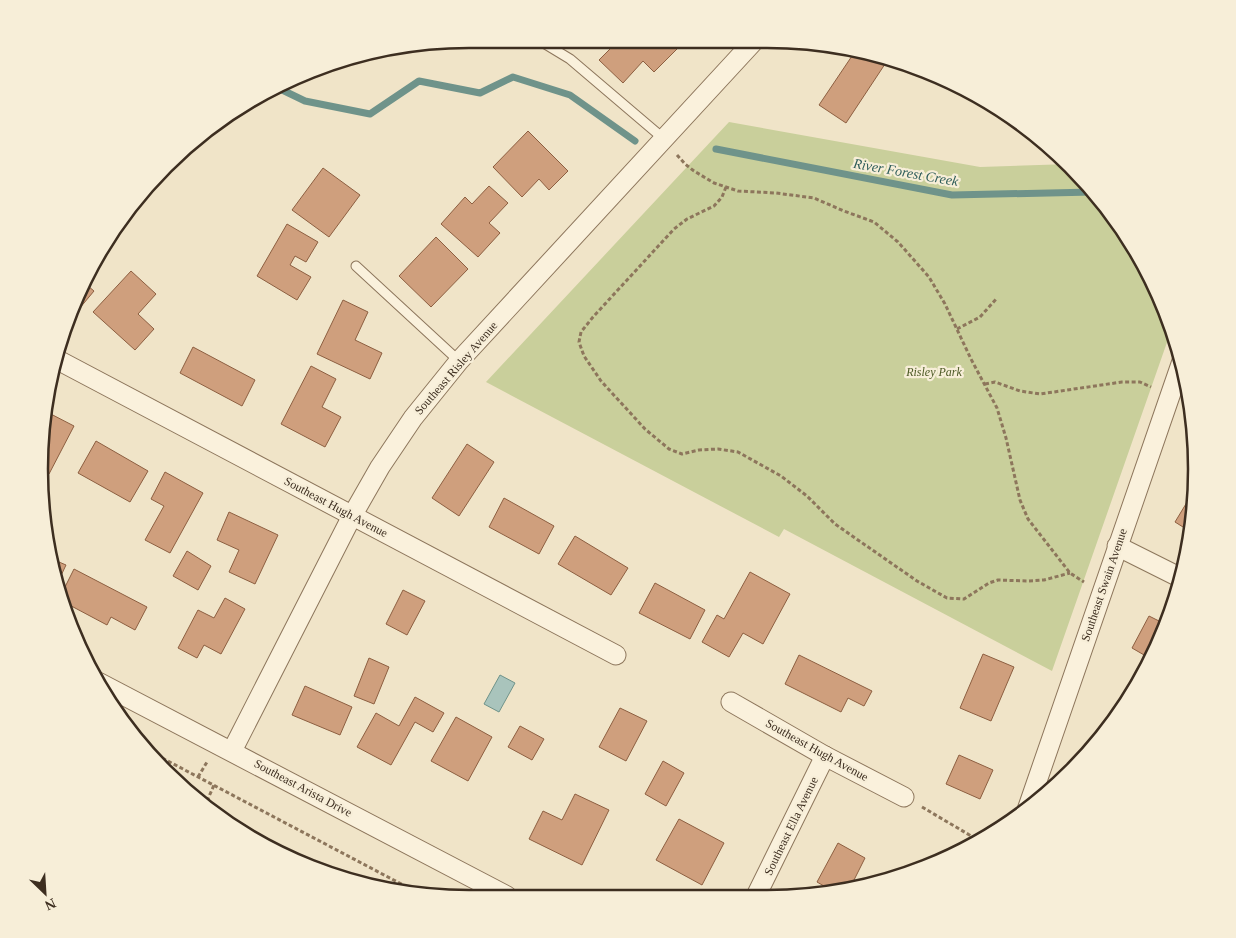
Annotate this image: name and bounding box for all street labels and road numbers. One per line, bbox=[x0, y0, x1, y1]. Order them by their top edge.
street label: Southeast Risley Avenue bbox=[412, 318, 500, 418]
street label: Southeast Hugh Avenue bbox=[282, 474, 390, 540]
street label: Southeast Swain Avenue bbox=[1078, 527, 1130, 643]
street label: Southeast Hugh Avenue bbox=[763, 716, 871, 784]
street label: Southeast Arista Drive bbox=[252, 756, 354, 820]
street label: Southeast Ella Avenue bbox=[761, 775, 821, 877]

